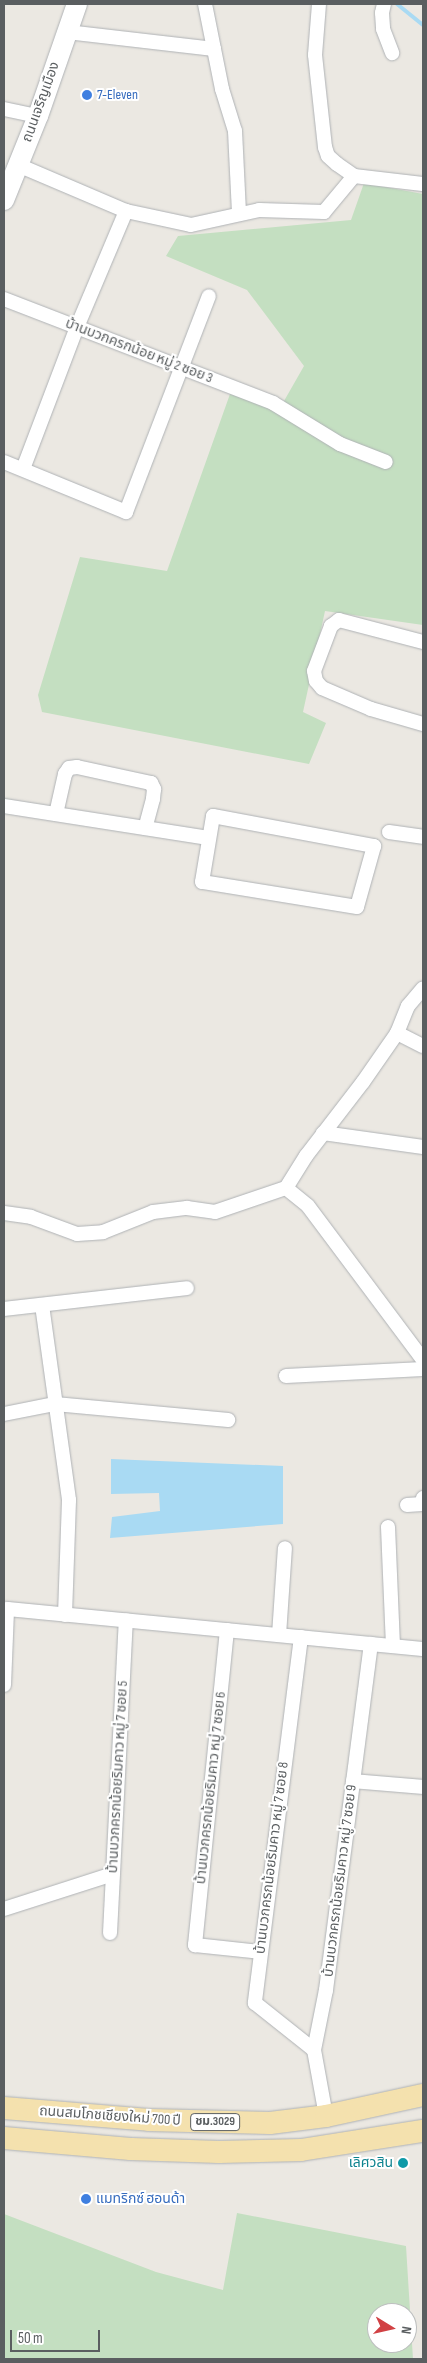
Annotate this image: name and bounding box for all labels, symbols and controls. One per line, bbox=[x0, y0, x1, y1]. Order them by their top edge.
street label: ถนนเจริญเมือง bbox=[19, 59, 63, 145]
place label: 7-Eleven bbox=[97, 87, 138, 103]
marker: 7-Eleven bbox=[81, 89, 93, 101]
street label: บ้านบวกครกน้อย หมู่ 2 ซอย 3 bbox=[63, 315, 215, 387]
street label: บ้านบวกครกน้อยริมคาว หมู่ 7 ซอย 5 bbox=[105, 1680, 131, 1874]
street label: บ้านบวกครกน้อยริมคาว หมู่ 7 ซอย 6 bbox=[193, 1691, 229, 1885]
street label: บ้านบวกครกน้อยริมคาว หมู่ 7 ซอย 8 bbox=[252, 1761, 292, 1955]
street label: บ้านบวกครกน้อยริมคาว หมู่ 7 ซอย 9 bbox=[320, 1784, 360, 1978]
street label: ถนนสมโภชเชียงใหม่ 700 ปี bbox=[39, 2103, 181, 2129]
road number: ชม.3029 bbox=[190, 2112, 240, 2132]
place label: เลิศวสิน bbox=[349, 2155, 393, 2171]
marker: เลิศวสิน bbox=[397, 2157, 409, 2169]
place label: แมทริกซ์ ฮอนด้า bbox=[96, 2191, 185, 2207]
marker: แมทริกซ์ ฮอนด้า bbox=[80, 2193, 92, 2205]
north arrow bbox=[367, 2303, 417, 2353]
scale bar bbox=[12, 2320, 102, 2352]
text: N bbox=[397, 2325, 415, 2335]
text: 50 m bbox=[18, 2329, 43, 2348]

